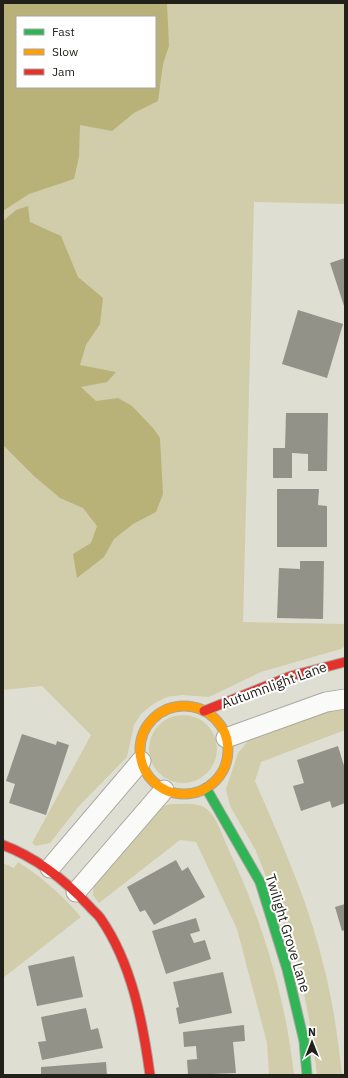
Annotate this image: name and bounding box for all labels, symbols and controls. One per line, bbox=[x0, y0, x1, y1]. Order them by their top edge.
legend bbox=[16, 16, 156, 88]
text: Fast bbox=[52, 24, 75, 39]
text: Slow bbox=[52, 44, 78, 59]
text: Jam bbox=[52, 64, 75, 79]
street label: Autumnlight Lane bbox=[219, 657, 330, 712]
street label: Twilight Grove Lane bbox=[261, 872, 315, 995]
north arrow bbox=[292, 1022, 332, 1062]
text: N bbox=[308, 1025, 316, 1039]

